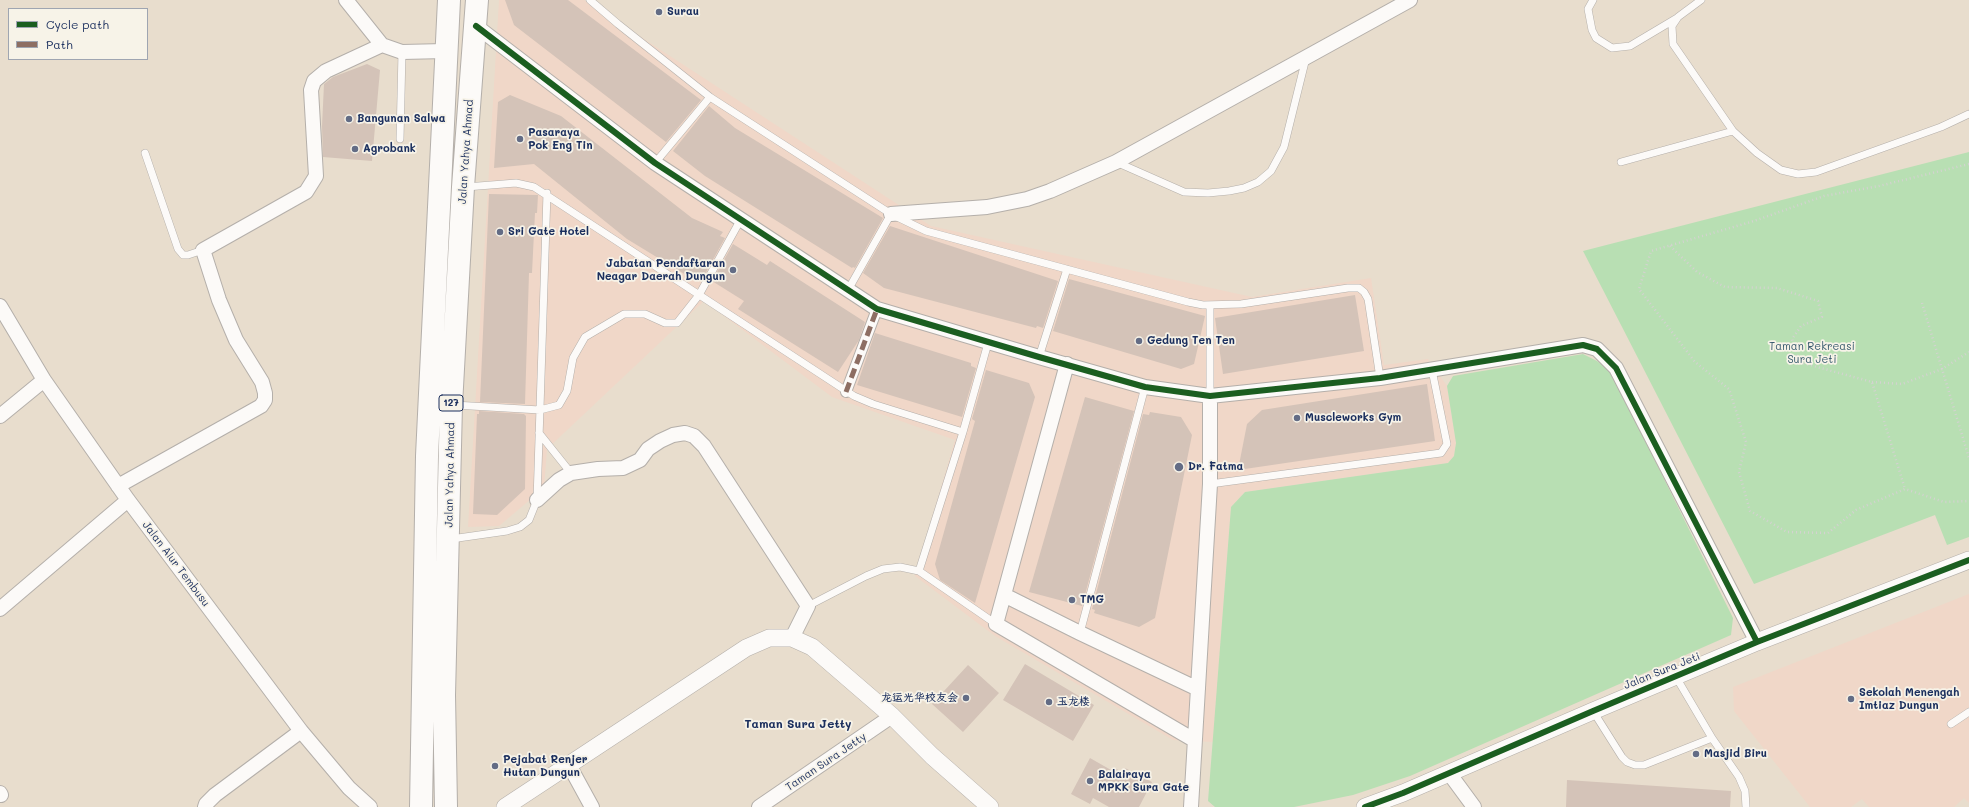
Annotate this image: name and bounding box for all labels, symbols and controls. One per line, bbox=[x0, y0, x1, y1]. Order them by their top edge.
place label: Surau bbox=[667, 5, 699, 19]
marker: Surau bbox=[654, 7, 664, 17]
legend bbox=[8, 8, 148, 60]
text: Cycle path bbox=[46, 16, 109, 32]
text: Path bbox=[46, 36, 73, 52]
street label: Jalan Yahya Ahmad bbox=[456, 99, 476, 205]
place label: Bangunan Salwa bbox=[357, 112, 446, 126]
marker: Bangunan Salwa bbox=[344, 114, 354, 124]
place label: Pasaraya Pok Eng Tin bbox=[528, 126, 592, 152]
marker: Pasaraya Pok Eng Tin bbox=[515, 134, 525, 144]
place label: Agrobank bbox=[363, 142, 416, 156]
marker: Agrobank bbox=[350, 144, 360, 154]
place label: Sri Gate Hotel bbox=[508, 225, 589, 239]
marker: Sri Gate Hotel bbox=[495, 227, 505, 237]
place label: Jabatan Pendaftaran Neagar Daerah Dungun bbox=[597, 257, 725, 283]
marker: Jabatan Pendaftaran Neagar Daerah Dungun bbox=[728, 265, 738, 275]
place label: Gedung Ten Ten bbox=[1147, 334, 1235, 348]
marker: Gedung Ten Ten bbox=[1134, 336, 1144, 346]
park label: Taman Rekreasi Sura Jeti bbox=[1769, 340, 1855, 366]
road number: 127 bbox=[439, 395, 463, 411]
place label: Muscleworks Gym bbox=[1305, 411, 1401, 425]
marker: Muscleworks Gym bbox=[1292, 413, 1302, 423]
street label: Jalan Yahya Ahmad bbox=[442, 422, 458, 528]
place label: Dr. Fatma bbox=[1188, 460, 1243, 474]
marker: Dr. Fatma bbox=[1173, 461, 1185, 473]
street label: Jalan Alur Tembusu bbox=[140, 519, 212, 609]
place label: TMG bbox=[1080, 593, 1104, 607]
marker: TMG bbox=[1067, 595, 1077, 605]
street label: Jalan Sura Jeti bbox=[1622, 650, 1702, 692]
place label: Sekolah Menengah Imtiaz Dungun bbox=[1859, 686, 1959, 712]
place label: 龙运光华校友会 bbox=[881, 691, 958, 705]
marker: 龙运光华校友会 bbox=[961, 693, 971, 703]
marker: Sekolah Menengah Imtiaz Dungun bbox=[1846, 694, 1856, 704]
place label: 玉龙楼 bbox=[1057, 695, 1090, 709]
marker: 玉龙楼 bbox=[1044, 697, 1054, 707]
district label: Taman Sura Jetty bbox=[744, 717, 852, 731]
street label: Taman Sura Jetty bbox=[783, 730, 869, 794]
place label: Masjid Biru bbox=[1704, 747, 1767, 761]
marker: Masjid Biru bbox=[1691, 749, 1701, 759]
place label: Pejabat Renjer Hutan Dungun bbox=[503, 753, 587, 779]
marker: Pejabat Renjer Hutan Dungun bbox=[490, 761, 500, 771]
place label: Balairaya MPKK Sura Gate bbox=[1098, 768, 1189, 794]
marker: Balairaya MPKK Sura Gate bbox=[1085, 776, 1095, 786]

